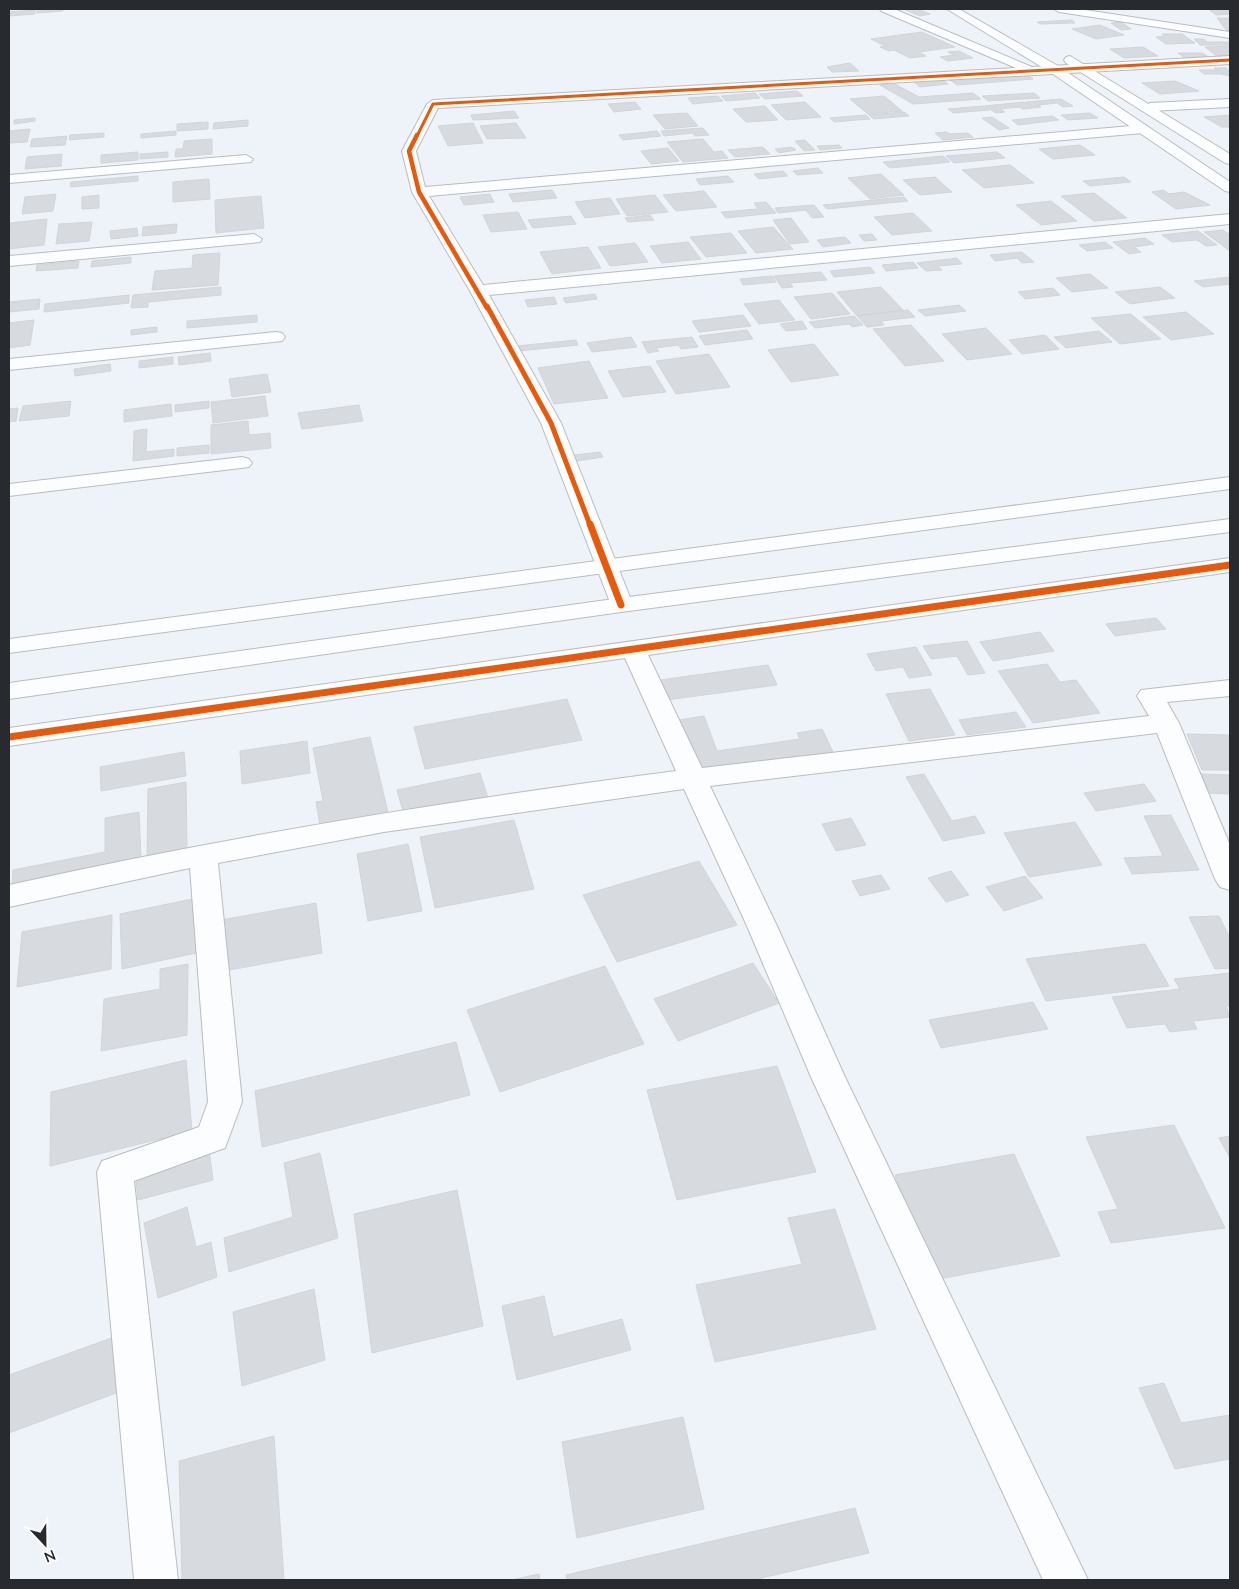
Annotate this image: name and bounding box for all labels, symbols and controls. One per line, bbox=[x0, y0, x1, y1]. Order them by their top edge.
north arrow bbox=[20, 1519, 70, 1569]
text: N bbox=[42, 1547, 58, 1566]

